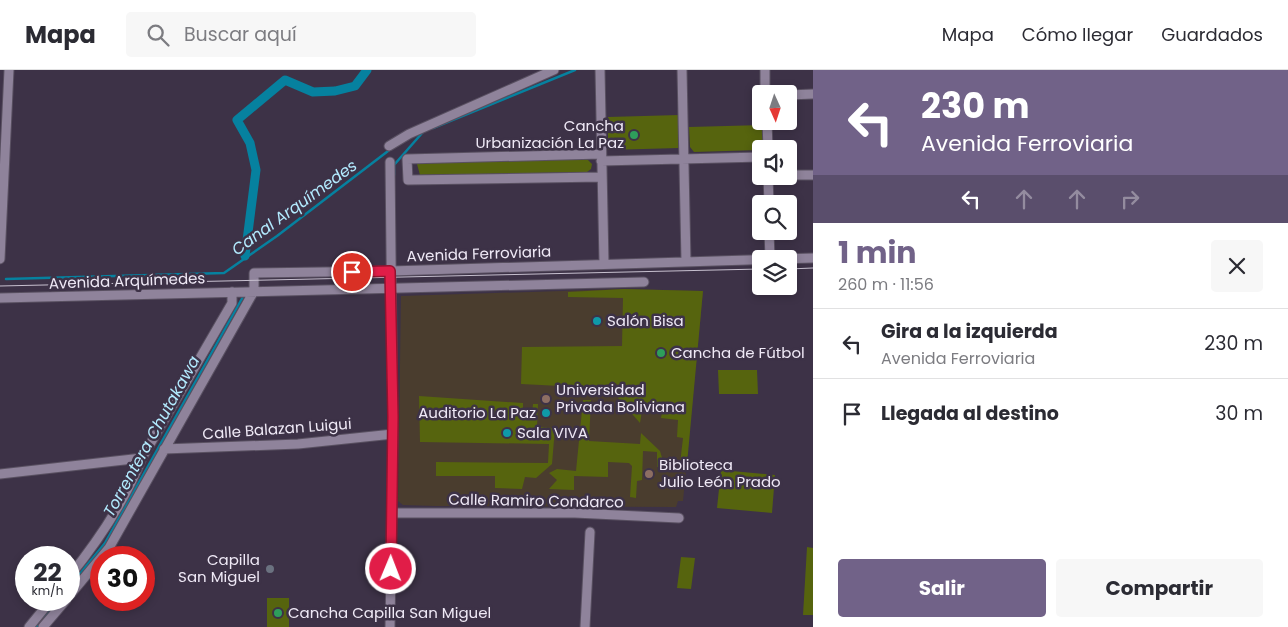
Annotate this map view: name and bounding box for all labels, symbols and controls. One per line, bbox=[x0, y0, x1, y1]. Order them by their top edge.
search box bbox=[126, 12, 476, 57]
text: Mapa bbox=[25, 18, 96, 51]
icon: search bbox=[144, 21, 172, 49]
text: Buscar aquí bbox=[184, 21, 297, 48]
text: Mapa bbox=[942, 22, 994, 47]
text: Cómo llegar bbox=[1022, 22, 1133, 47]
text: Guardados bbox=[1161, 22, 1263, 47]
text: 230 m bbox=[921, 81, 1029, 130]
north arrow bbox=[752, 85, 798, 130]
map controls bbox=[752, 85, 797, 295]
icon: left bbox=[838, 90, 903, 155]
place label: Cancha Urbanización La Paz bbox=[475, 115, 624, 153]
text: Avenida Ferroviaria bbox=[921, 128, 1133, 159]
marker: Cancha Urbanización La Paz bbox=[628, 129, 640, 141]
button: sound bbox=[752, 140, 797, 185]
water label: Canal Arquímedes bbox=[227, 154, 362, 261]
icon: left bbox=[957, 185, 985, 213]
icon: ahead bbox=[1010, 185, 1038, 213]
icon: ahead bbox=[1063, 185, 1091, 213]
icon: right bbox=[1116, 185, 1144, 213]
button: search bbox=[752, 195, 797, 240]
text: 1 min bbox=[838, 231, 916, 274]
street label: Avenida Ferroviaria bbox=[406, 240, 552, 267]
button: close bbox=[1211, 240, 1263, 292]
button: layers bbox=[752, 250, 797, 295]
pin bbox=[331, 251, 373, 293]
icon: arrive bbox=[338, 258, 366, 286]
street label: Avenida Arquímedes bbox=[48, 267, 206, 294]
text: 260 m · 11:56 bbox=[838, 273, 934, 296]
place label: Salón Bisa bbox=[607, 310, 684, 331]
marker: Salón Bisa bbox=[591, 315, 603, 327]
text: Gira a la izquierda bbox=[881, 318, 1058, 345]
icon: left bbox=[838, 330, 866, 358]
text: 230 m bbox=[1204, 330, 1263, 357]
place label: Cancha de Fútbol bbox=[671, 342, 805, 363]
marker: Cancha de Fútbol bbox=[655, 347, 667, 359]
text: Avenida Ferroviaria bbox=[881, 347, 1035, 370]
water label: Torrentera Chutakawa bbox=[98, 351, 205, 521]
place label: Universidad Privada Boliviana bbox=[556, 379, 685, 417]
marker: Universidad Privada Boliviana bbox=[540, 393, 552, 405]
icon: arrive bbox=[838, 400, 866, 428]
text: Llegada al destino bbox=[881, 400, 1059, 427]
text: 30 m bbox=[1215, 400, 1263, 427]
place label: Auditorio La Paz bbox=[418, 402, 536, 423]
marker: Auditorio La Paz bbox=[540, 407, 552, 419]
street label: Calle Balazan Luigui bbox=[202, 413, 352, 444]
place label: Sala VIVA bbox=[517, 422, 588, 443]
marker: Sala VIVA bbox=[501, 427, 513, 439]
place label: Biblioteca Julio León Prado bbox=[659, 454, 781, 492]
marker: Biblioteca Julio León Prado bbox=[643, 468, 655, 480]
street label: Calle Ramiro Condarco bbox=[448, 488, 624, 513]
position arrow bbox=[364, 542, 416, 594]
speed limit sign: 30 bbox=[90, 546, 155, 611]
place label: Capilla San Miguel bbox=[178, 549, 260, 587]
text: 22 bbox=[33, 555, 62, 590]
button: Salir bbox=[838, 559, 1046, 617]
button: Compartir bbox=[1056, 559, 1263, 617]
marker: Capilla San Miguel bbox=[264, 563, 276, 575]
text: km/h bbox=[32, 582, 63, 599]
place label: Cancha Capilla San Miguel bbox=[288, 602, 491, 623]
marker: Cancha Capilla San Miguel bbox=[272, 607, 284, 619]

